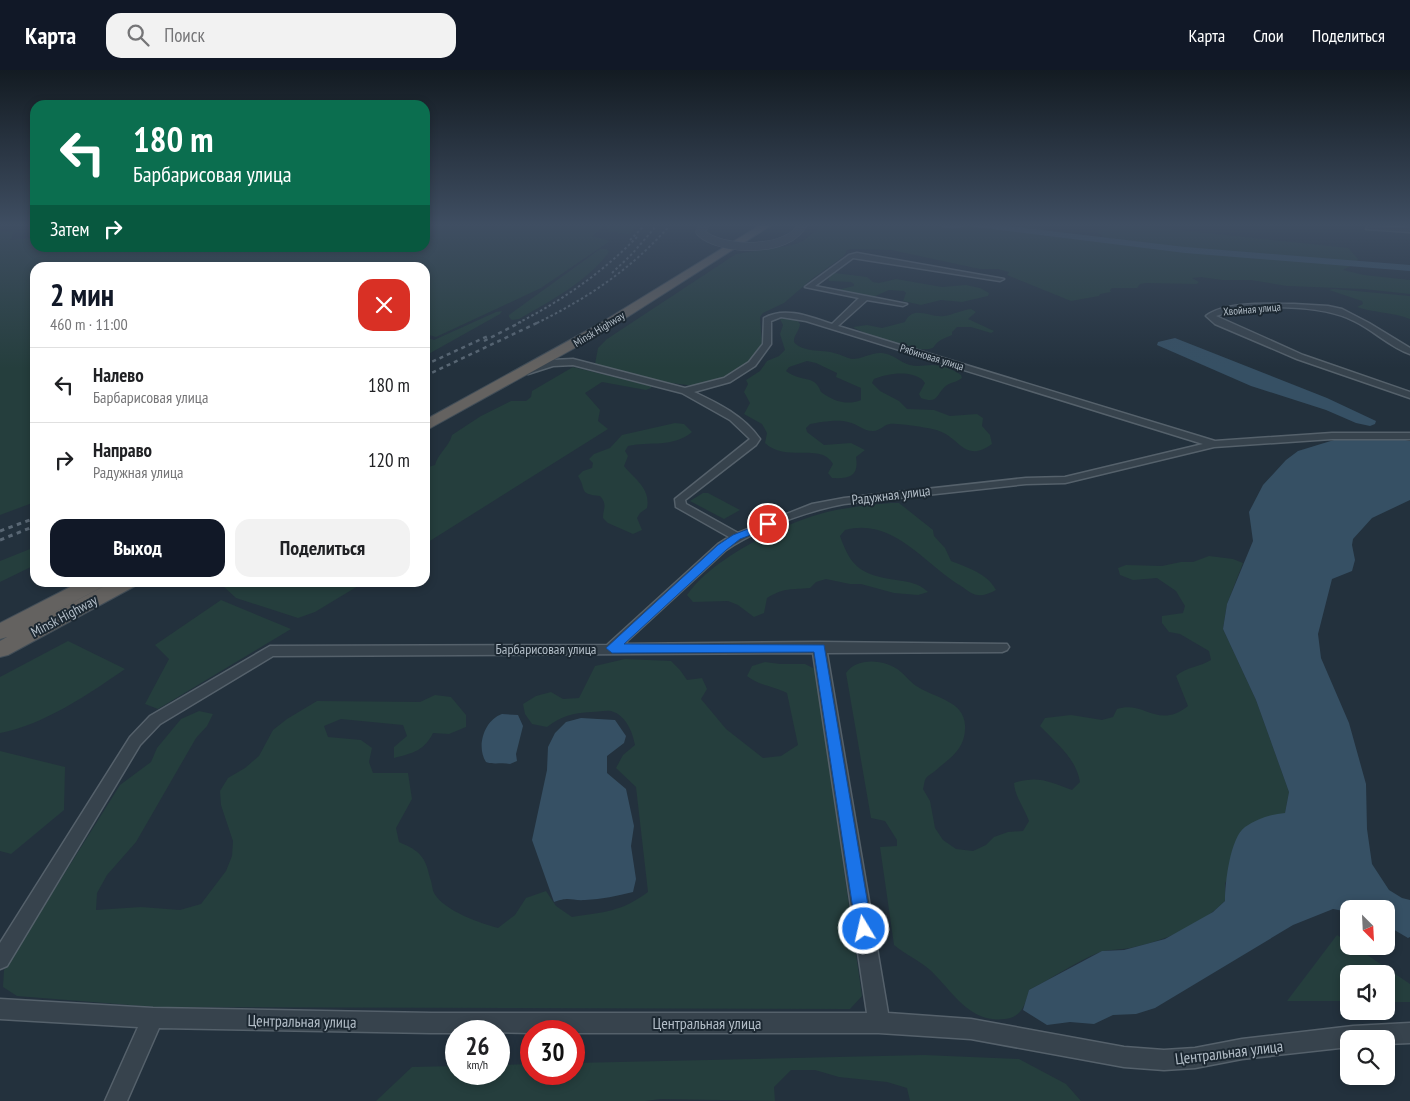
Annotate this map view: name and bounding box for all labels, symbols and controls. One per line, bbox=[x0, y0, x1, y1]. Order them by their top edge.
search box bbox=[106, 13, 456, 58]
text: Карта bbox=[25, 20, 76, 51]
icon: search bbox=[124, 21, 152, 49]
text: Поиск bbox=[164, 23, 205, 47]
text: Карта bbox=[1188, 24, 1225, 47]
text: Слои bbox=[1253, 24, 1284, 47]
text: Поделиться bbox=[1312, 24, 1385, 47]
text: 180 m bbox=[133, 116, 214, 162]
icon: left bbox=[50, 120, 115, 185]
text: Барбарисовая улица bbox=[133, 160, 292, 188]
icon: right bbox=[99, 215, 127, 243]
text: Затем bbox=[50, 217, 89, 241]
text: 2 мин bbox=[50, 275, 114, 314]
button: close bbox=[358, 279, 410, 331]
street label: Хвойная улица bbox=[1223, 300, 1281, 318]
street label: Minsk Highway bbox=[571, 308, 628, 350]
text: 460 m · 11:00 bbox=[50, 314, 128, 334]
street label: Рябиновая улица bbox=[898, 341, 966, 373]
text: Налево bbox=[93, 363, 144, 387]
icon: left bbox=[50, 371, 78, 399]
text: 180 m bbox=[368, 373, 410, 397]
text: Барбарисовая улица bbox=[93, 387, 208, 407]
text: Направо bbox=[93, 438, 152, 462]
icon: right bbox=[50, 446, 78, 474]
text: 120 m bbox=[368, 448, 410, 472]
text: Радужная улица bbox=[93, 462, 184, 482]
street label: Радужная улица bbox=[851, 481, 931, 509]
pin bbox=[747, 503, 789, 545]
icon: arrive bbox=[754, 510, 782, 538]
button: Выход bbox=[50, 519, 225, 577]
button: Поделиться bbox=[235, 519, 410, 577]
street label: Minsk Highway bbox=[28, 591, 101, 641]
street label: Барбарисовая улица bbox=[496, 640, 596, 658]
north arrow bbox=[1340, 900, 1395, 955]
map controls bbox=[1340, 900, 1395, 1085]
position arrow bbox=[837, 902, 889, 954]
button: sound bbox=[1340, 965, 1395, 1020]
street label: Центральная улица bbox=[247, 1010, 357, 1032]
street label: Центральная улица bbox=[653, 1013, 761, 1033]
speed limit sign: 30 bbox=[520, 1020, 585, 1085]
text: 26 bbox=[466, 1030, 489, 1062]
button: search bbox=[1340, 1030, 1395, 1085]
street label: Центральная улица bbox=[1174, 1035, 1284, 1069]
text: km/h bbox=[467, 1057, 488, 1072]

